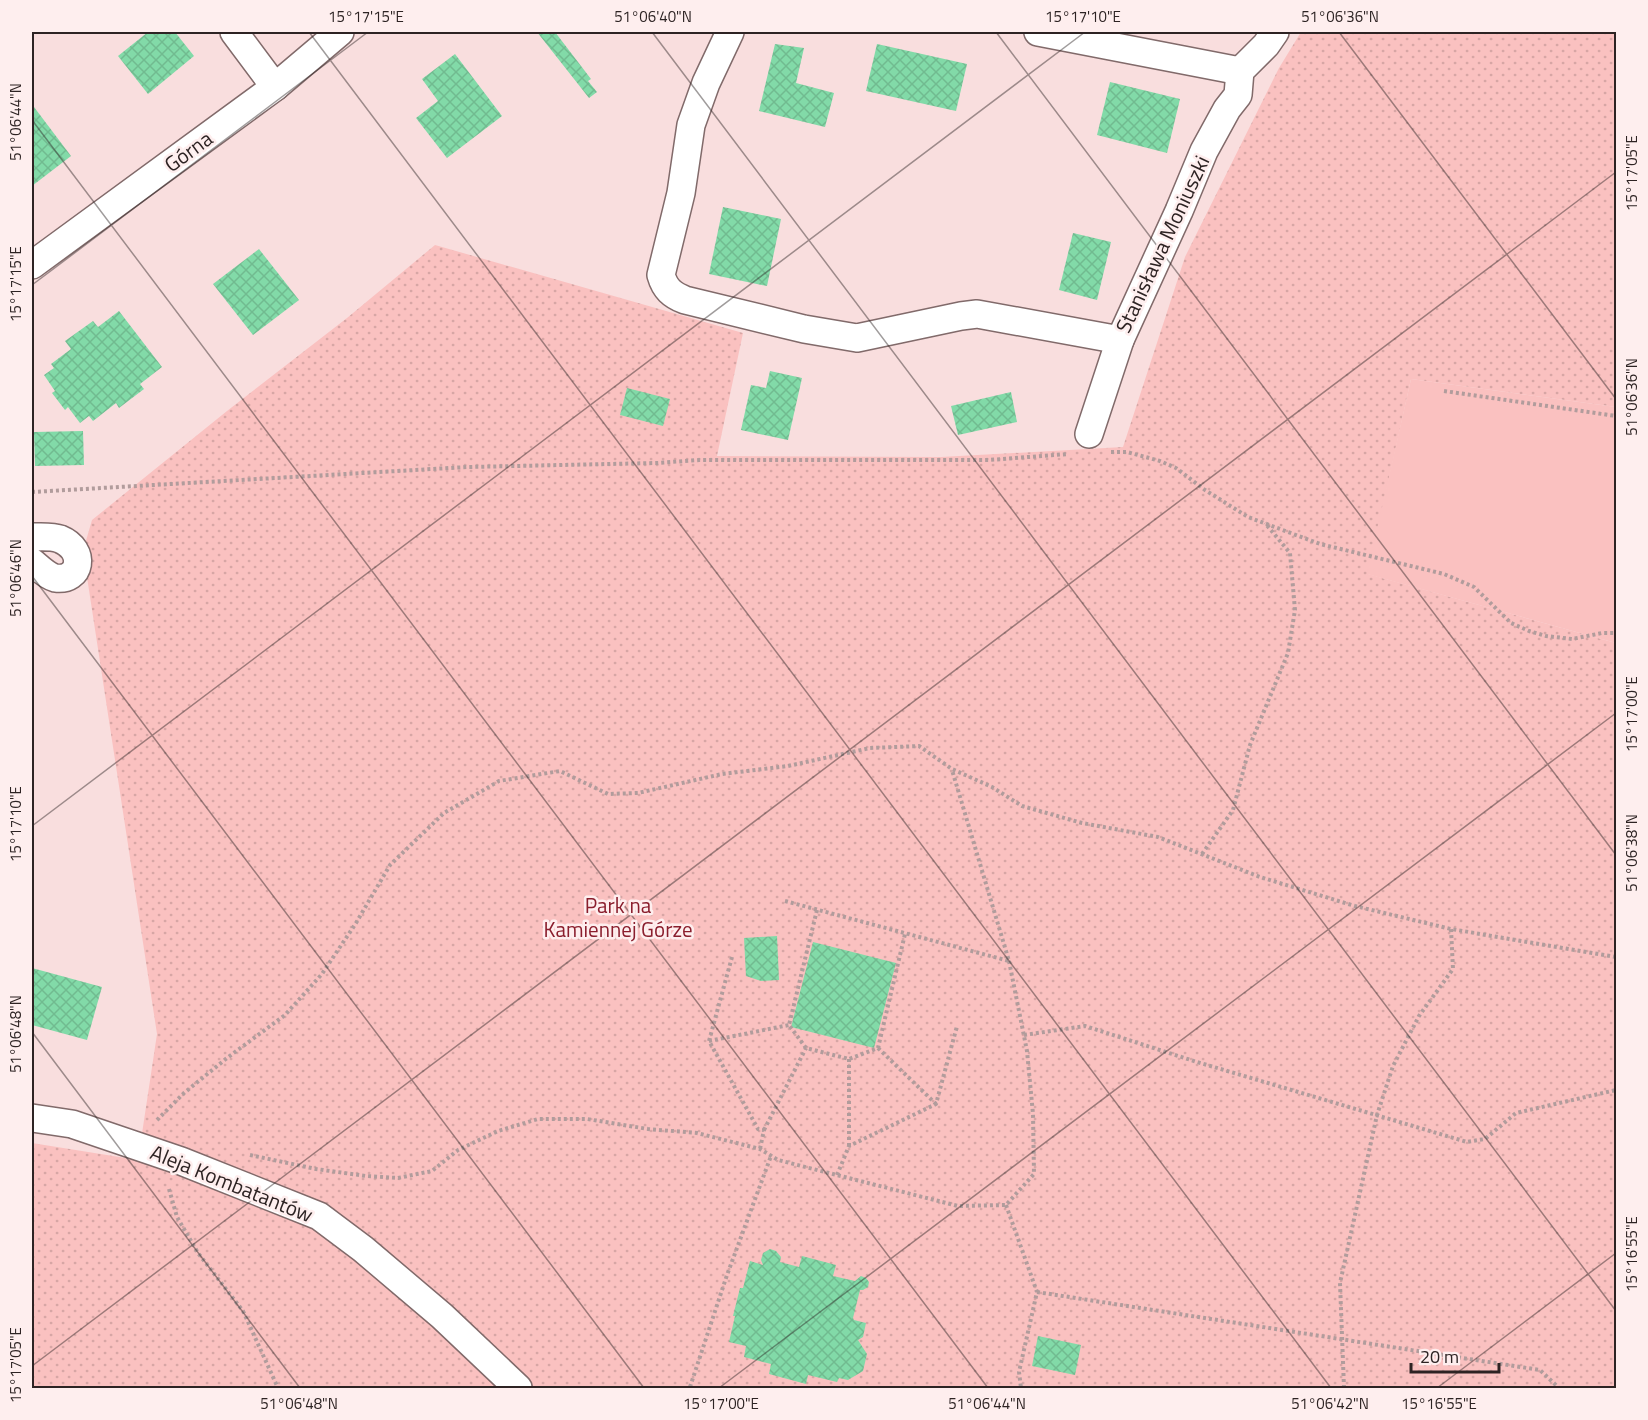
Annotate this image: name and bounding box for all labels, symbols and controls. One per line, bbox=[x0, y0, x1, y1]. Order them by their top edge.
text: 15°17'15"E bbox=[328, 5, 404, 28]
text: 51°06'40"N bbox=[614, 5, 692, 28]
text: 15°17'10"E bbox=[1045, 5, 1121, 28]
text: 51°06'36"N bbox=[1301, 5, 1379, 28]
text: 51°06'44"N bbox=[4, 83, 27, 161]
street label: Górna bbox=[157, 122, 219, 180]
text: 15°17'05"E bbox=[1620, 135, 1643, 211]
street label: Stanisława Moniuszki bbox=[1107, 150, 1217, 338]
text: 15°17'15"E bbox=[4, 246, 27, 322]
text: 51°06'36"N bbox=[1620, 358, 1643, 436]
text: 51°06'46"N bbox=[4, 539, 27, 617]
text: 15°17'00"E bbox=[1620, 676, 1643, 752]
text: 15°17'10"E bbox=[4, 786, 27, 862]
text: 51°06'38"N bbox=[1620, 814, 1643, 892]
park label: Park na Kamiennej Górze bbox=[544, 889, 693, 945]
text: 51°06'48"N bbox=[4, 995, 27, 1073]
street label: Aleja Kombatantów bbox=[146, 1136, 318, 1230]
text: 15°16'55"E bbox=[1620, 1216, 1643, 1292]
text: 15°17'05"E bbox=[4, 1327, 27, 1403]
scale bar bbox=[1411, 1336, 1500, 1374]
text: 20 m bbox=[1420, 1343, 1459, 1370]
text: 51°06'48"N bbox=[260, 1392, 338, 1415]
text: 15°17'00"E bbox=[683, 1392, 759, 1415]
text: 51°06'44"N bbox=[948, 1392, 1026, 1415]
text: 51°06'42"N bbox=[1291, 1392, 1369, 1415]
text: 15°16'55"E bbox=[1401, 1392, 1477, 1415]

